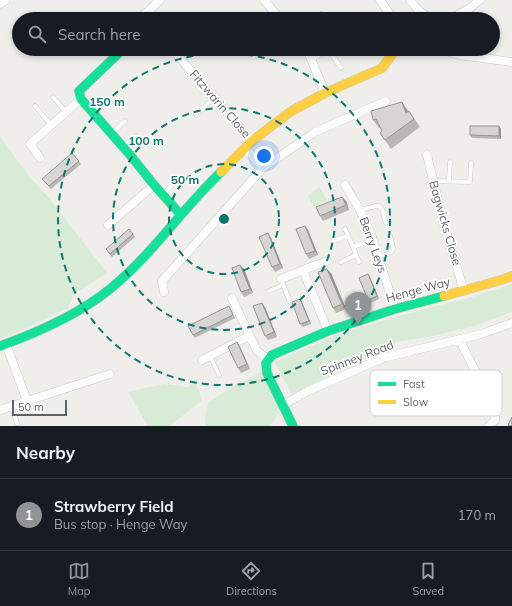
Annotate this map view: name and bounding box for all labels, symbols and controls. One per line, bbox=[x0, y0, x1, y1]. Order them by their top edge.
search box bbox=[12, 12, 500, 56]
icon: search bbox=[26, 23, 48, 45]
text: Search here bbox=[58, 25, 140, 44]
street label: Fitzwarin Close bbox=[187, 67, 254, 141]
text: 150 m bbox=[89, 94, 125, 109]
text: 100 m bbox=[128, 133, 164, 148]
your location bbox=[254, 146, 274, 166]
text: 50 m bbox=[171, 172, 199, 187]
street label: Bagwicks Close bbox=[426, 179, 465, 267]
centre of rings bbox=[217, 212, 231, 226]
street label: Berry Leys bbox=[356, 215, 391, 275]
street label: Henge Way bbox=[384, 274, 452, 305]
pin: 1 bbox=[345, 292, 371, 325]
street label: Spinney Road bbox=[318, 337, 395, 378]
legend bbox=[370, 370, 502, 416]
text: Fast bbox=[403, 377, 425, 391]
text: Slow bbox=[403, 395, 429, 409]
scale bar bbox=[12, 398, 67, 417]
text: 50 m bbox=[18, 400, 44, 414]
text: Nearby bbox=[16, 442, 75, 463]
text: Strawberry Field bbox=[54, 497, 174, 516]
text: 1 bbox=[25, 507, 33, 523]
text: 170 m bbox=[458, 507, 496, 523]
text: Bus stop · Henge Way bbox=[54, 516, 187, 532]
tab: Map bbox=[68, 560, 90, 598]
tab: Directions bbox=[226, 560, 277, 598]
tab: Saved bbox=[412, 560, 444, 598]

